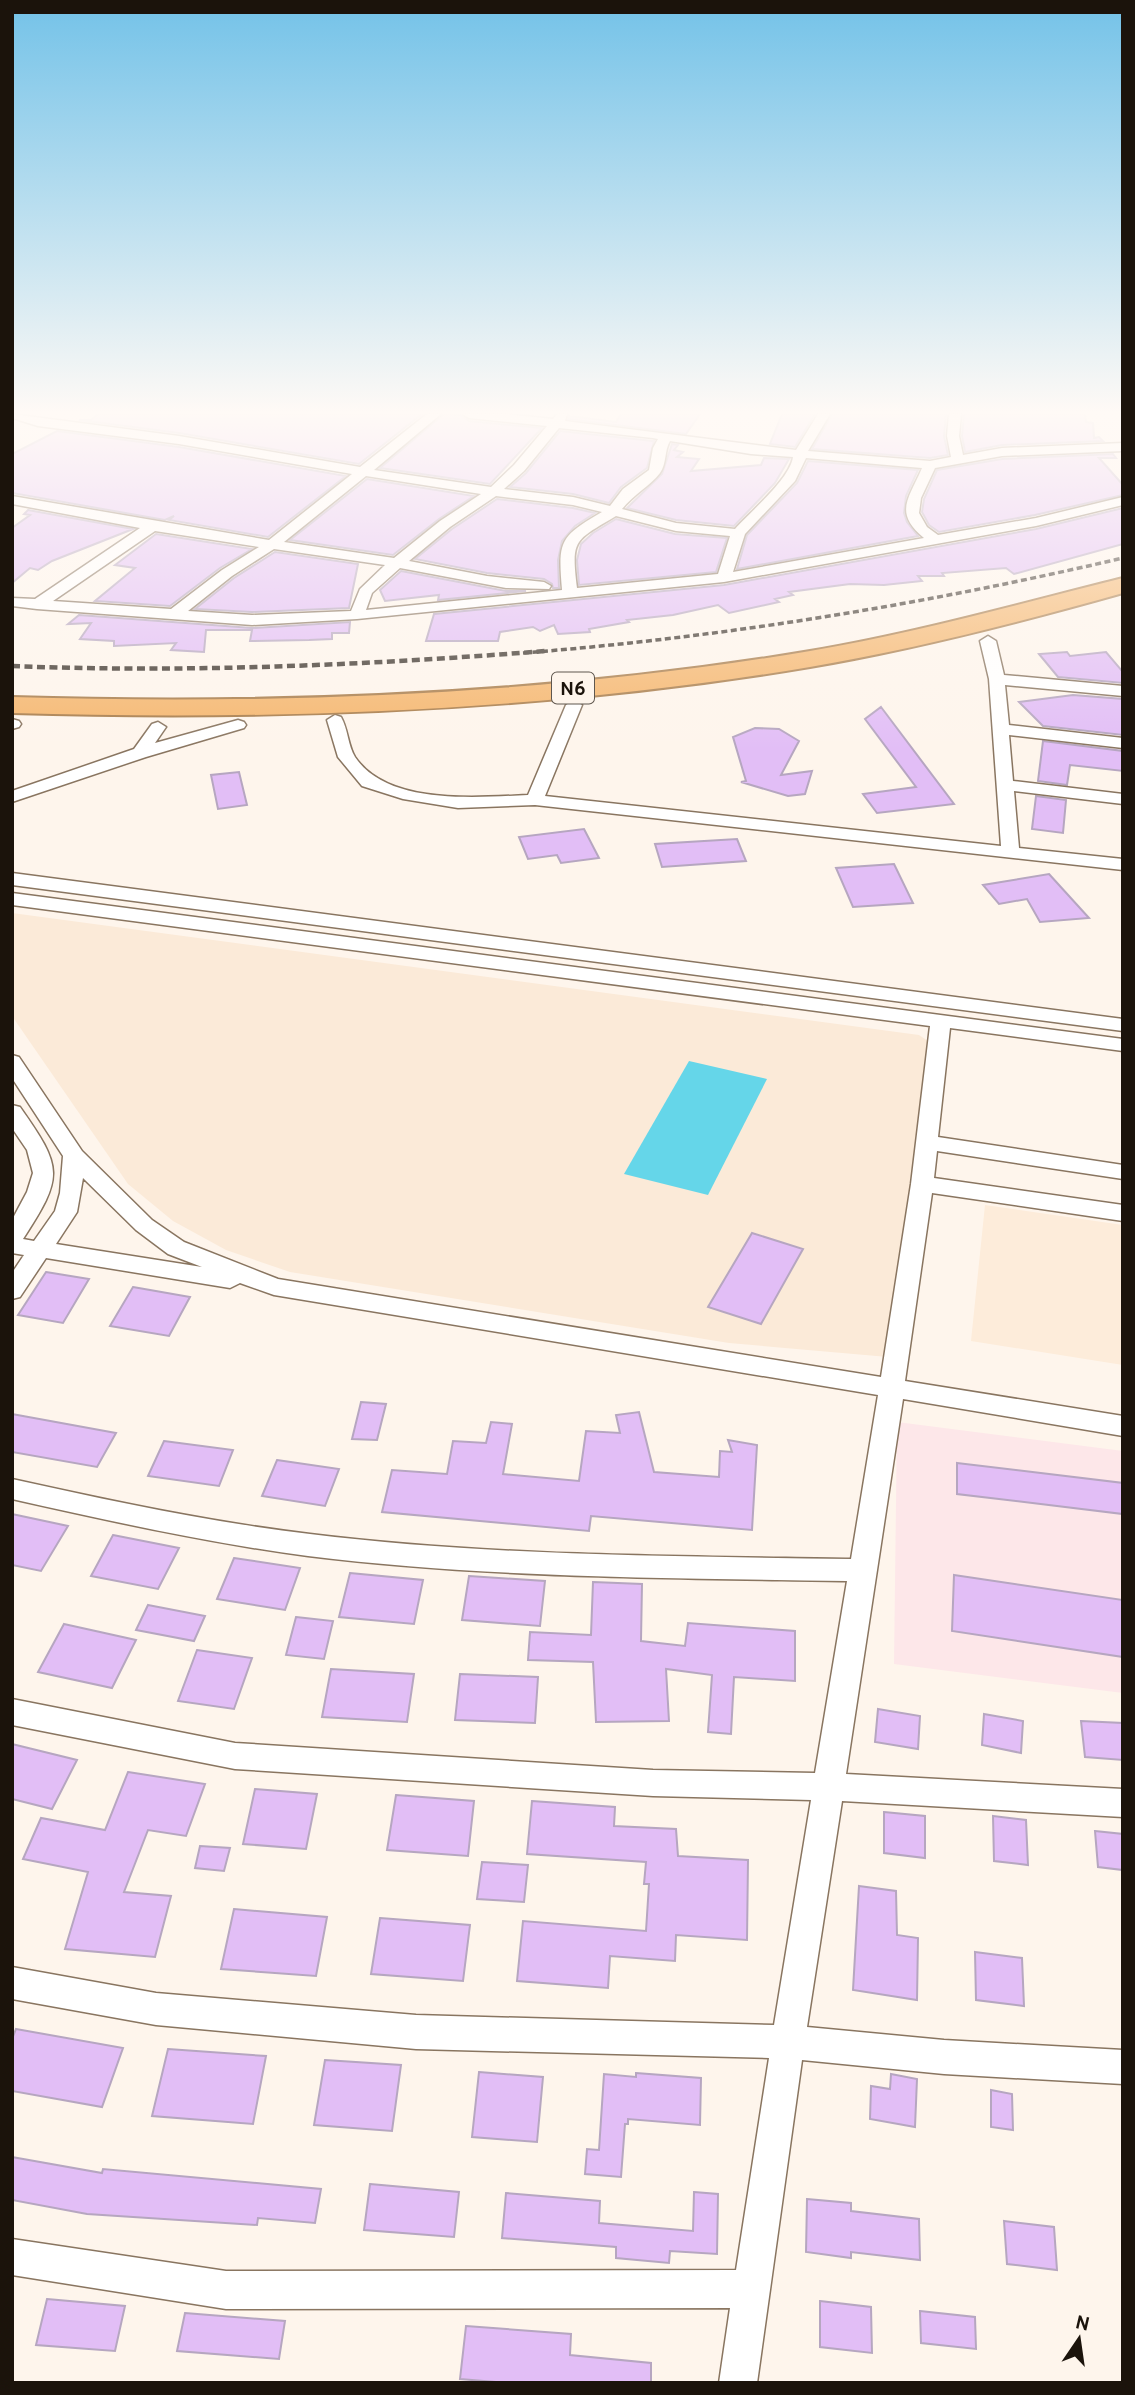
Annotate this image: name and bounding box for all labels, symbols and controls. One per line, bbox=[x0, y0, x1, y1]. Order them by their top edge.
road number: N6 bbox=[552, 673, 594, 704]
north arrow bbox=[1044, 2304, 1114, 2374]
text: N bbox=[1073, 2311, 1092, 2338]

